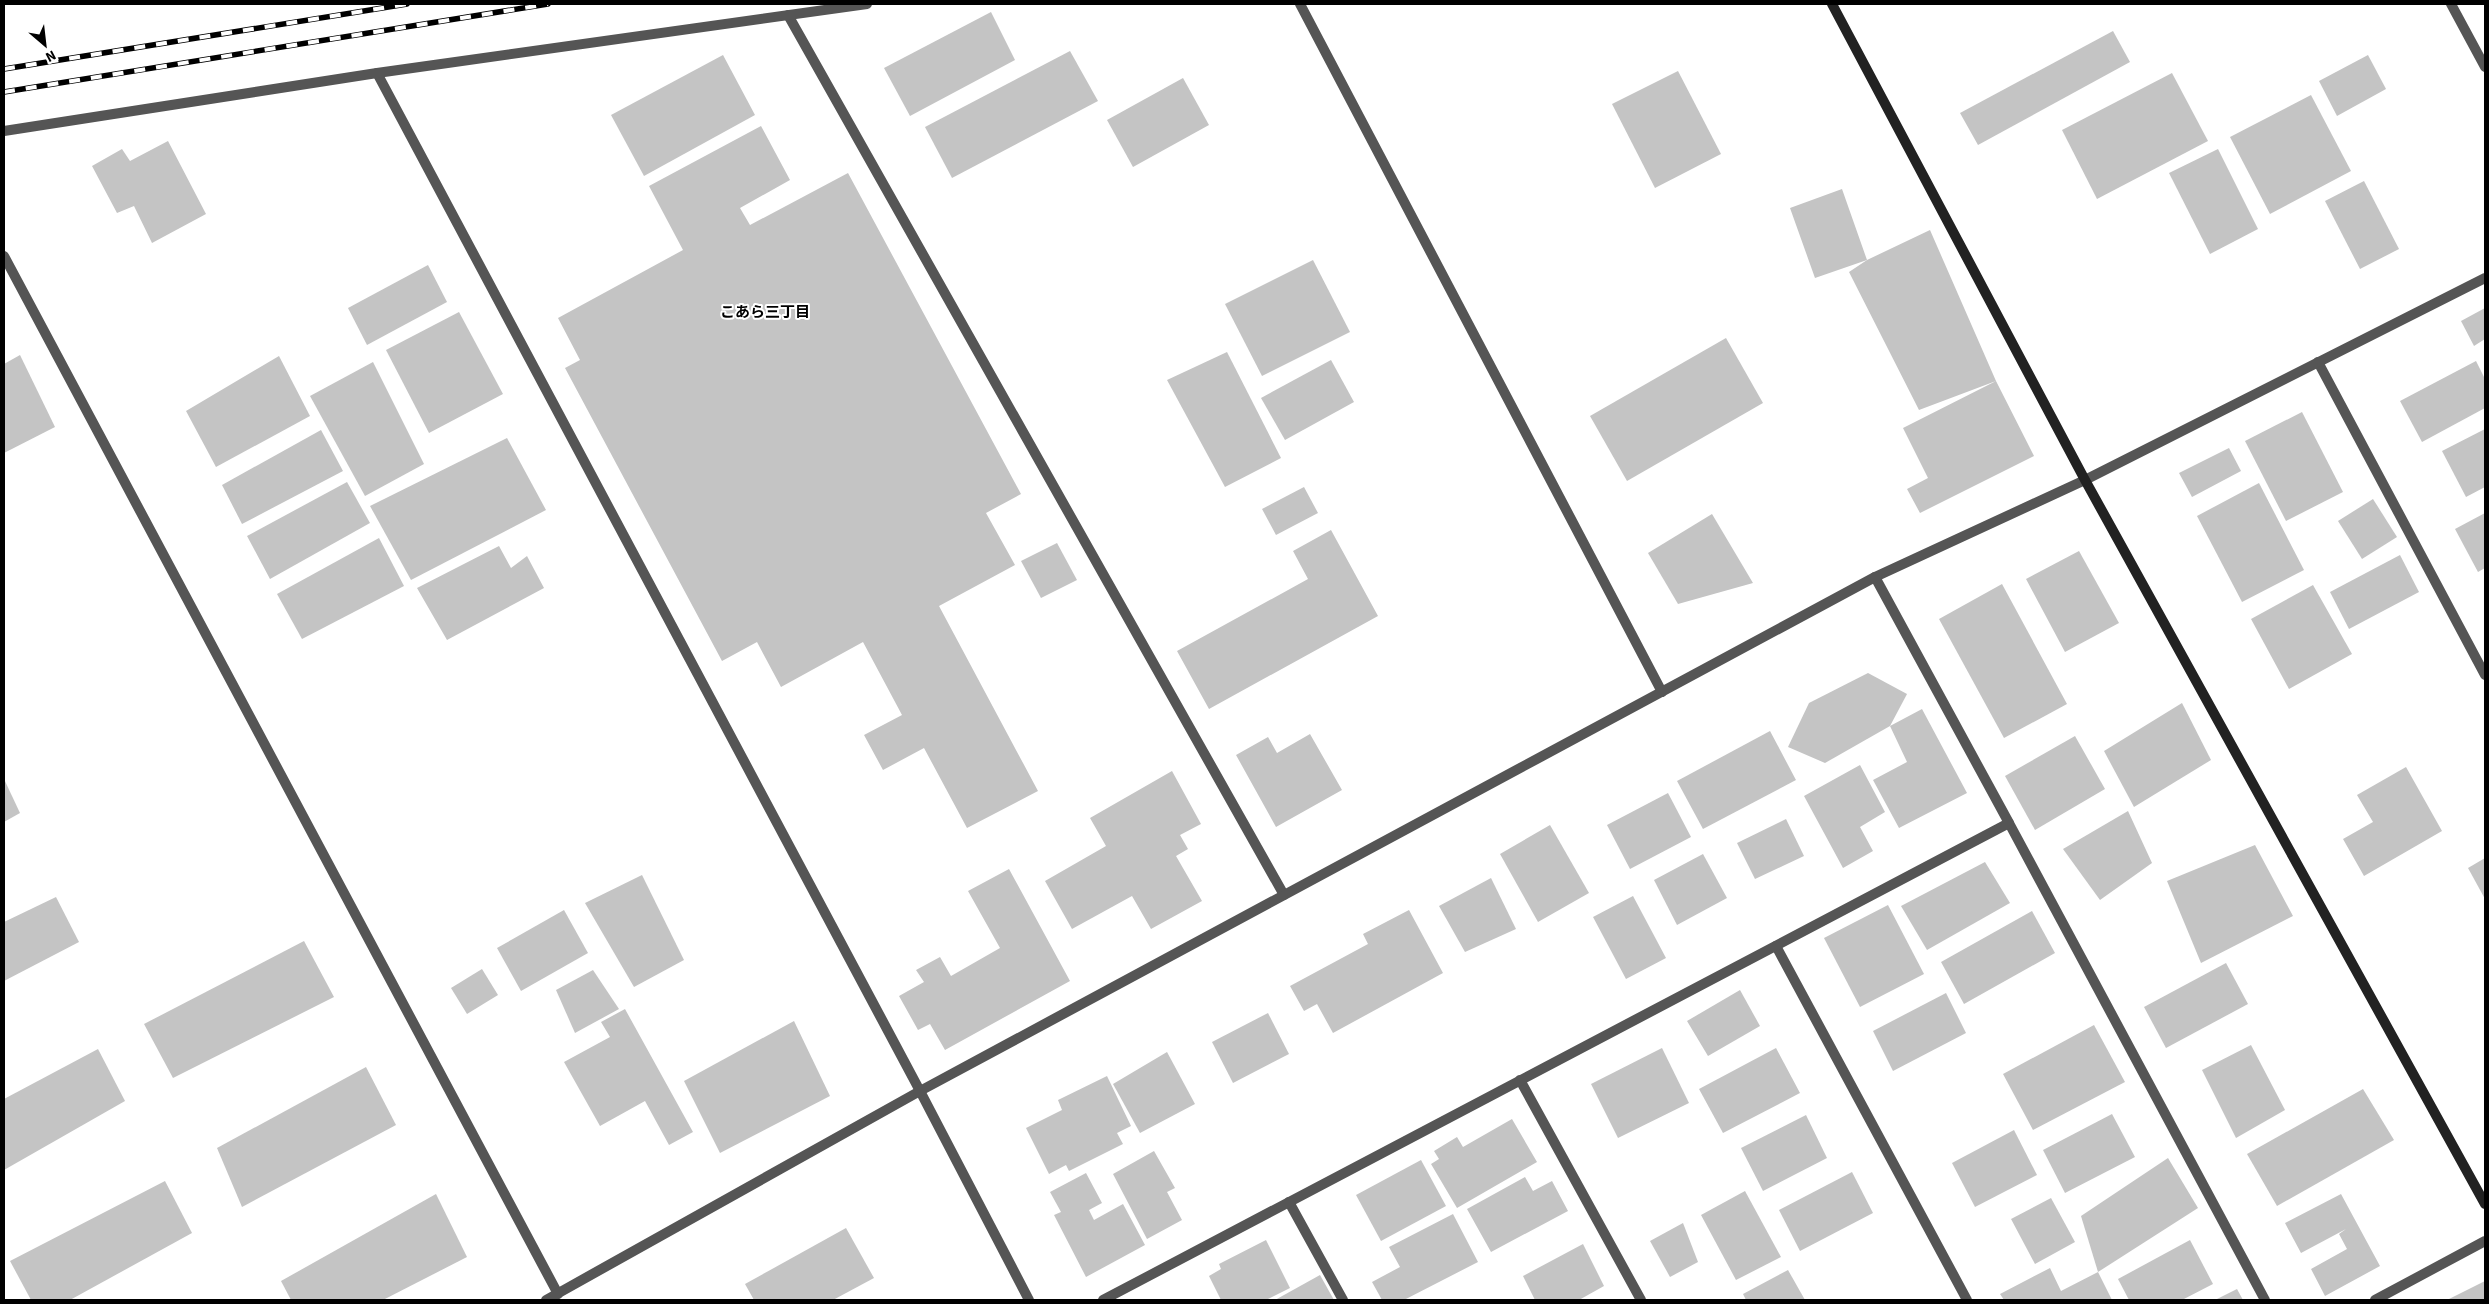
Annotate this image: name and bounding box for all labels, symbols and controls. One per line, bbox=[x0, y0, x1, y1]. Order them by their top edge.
north arrow bbox=[20, 20, 70, 70]
text: N bbox=[42, 45, 59, 67]
district label: こあら三丁目 bbox=[720, 302, 810, 323]

